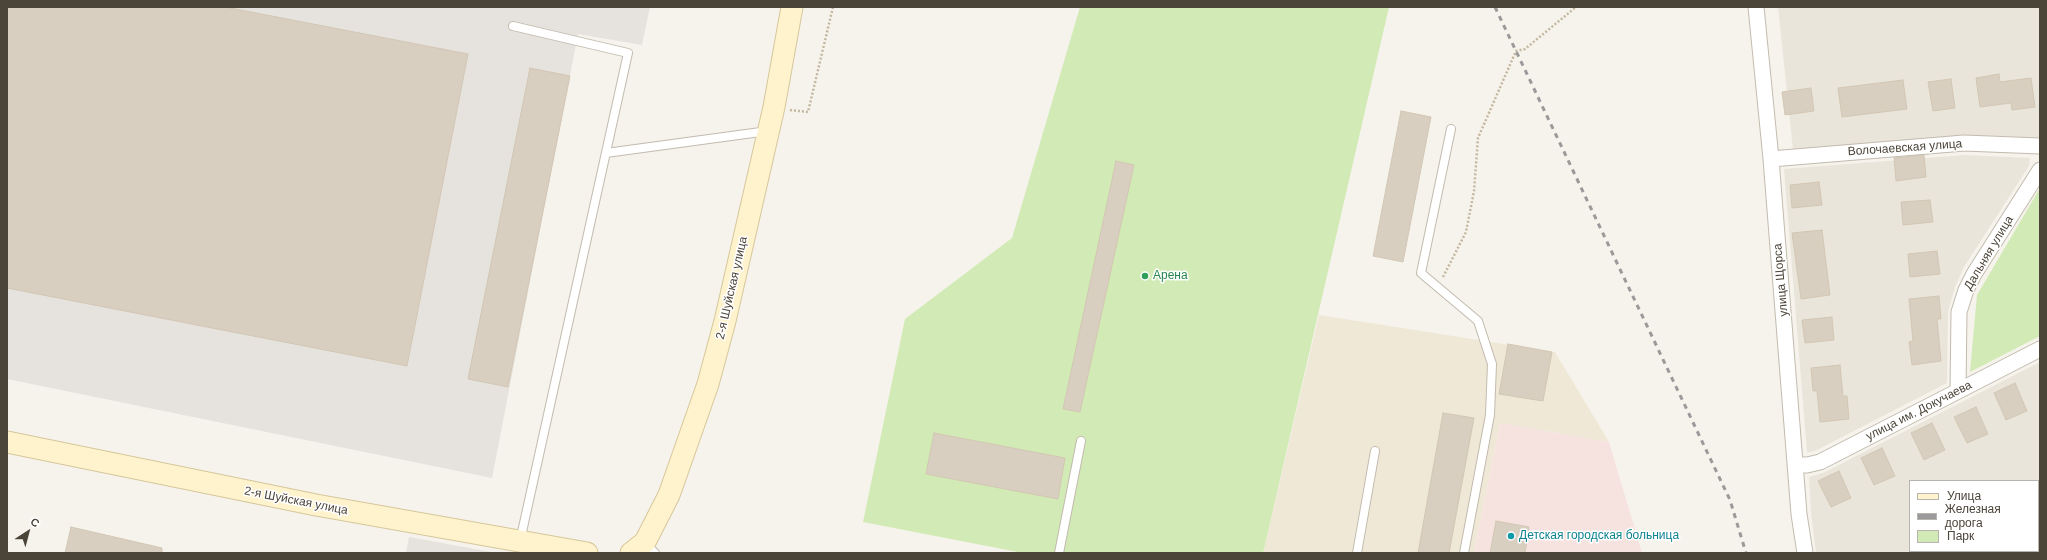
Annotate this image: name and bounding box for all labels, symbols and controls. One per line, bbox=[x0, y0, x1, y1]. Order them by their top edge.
street label: Волочаевская улица bbox=[1847, 137, 1963, 159]
street label: Дальняя улица bbox=[1961, 213, 2017, 293]
street label: 2-я Шуйская улица bbox=[713, 235, 751, 341]
street label: улица Щорса bbox=[1771, 243, 1791, 317]
place label: Арена bbox=[1153, 269, 1188, 283]
marker: Арена bbox=[1140, 271, 1150, 281]
street label: улица им. Докучаева bbox=[1864, 378, 1974, 444]
legend bbox=[1909, 480, 2039, 552]
street label: 2-я Шуйская улица bbox=[243, 484, 349, 518]
text: Улица bbox=[1947, 489, 1981, 503]
text: Железная дорога bbox=[1945, 502, 2001, 530]
north arrow bbox=[8, 512, 48, 552]
text: С bbox=[28, 515, 42, 529]
place label: Детская городская больница bbox=[1519, 529, 1679, 543]
text: Парк bbox=[1947, 529, 1974, 543]
marker: Детская городская больница bbox=[1506, 531, 1516, 541]

